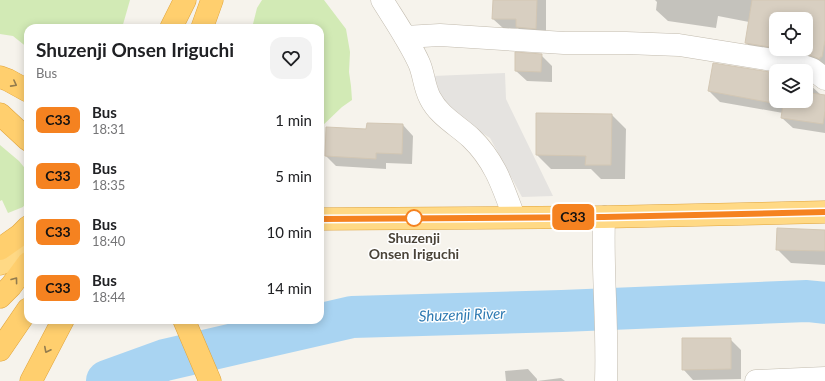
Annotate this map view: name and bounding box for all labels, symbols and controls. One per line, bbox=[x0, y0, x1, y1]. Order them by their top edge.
map controls bbox=[769, 12, 813, 108]
button: locate bbox=[769, 12, 813, 56]
button: heart bbox=[270, 37, 312, 79]
text: Shuzenji Onsen Iriguchi bbox=[36, 38, 234, 61]
button: layers bbox=[769, 64, 813, 108]
text: Bus bbox=[36, 65, 57, 81]
one-way arrow bbox=[10, 79, 17, 86]
text: Bus bbox=[92, 103, 117, 121]
text: C33 bbox=[45, 111, 71, 128]
text: 1 min bbox=[275, 111, 312, 129]
text: 18:31 bbox=[92, 121, 125, 137]
text: Bus bbox=[92, 159, 117, 177]
text: C33 bbox=[45, 167, 71, 184]
text: 5 min bbox=[275, 167, 312, 185]
text: 18:35 bbox=[92, 177, 125, 193]
line badge: C33 bbox=[550, 204, 596, 230]
text: C33 bbox=[560, 208, 586, 225]
marker: Shuzenji Onsen Iriguchi bbox=[405, 209, 423, 227]
text: Bus bbox=[92, 215, 117, 233]
text: C33 bbox=[45, 223, 71, 240]
text: 10 min bbox=[266, 223, 312, 241]
place label: Shuzenji Onsen Iriguchi bbox=[369, 229, 459, 262]
text: 18:40 bbox=[92, 233, 125, 249]
text: Bus bbox=[92, 271, 117, 289]
one-way arrow bbox=[10, 278, 17, 285]
text: C33 bbox=[45, 279, 71, 296]
text: 14 min bbox=[266, 279, 312, 297]
text: 18:44 bbox=[92, 289, 125, 305]
water label: Shuzenji River bbox=[418, 303, 506, 325]
one-way arrow bbox=[44, 346, 51, 354]

